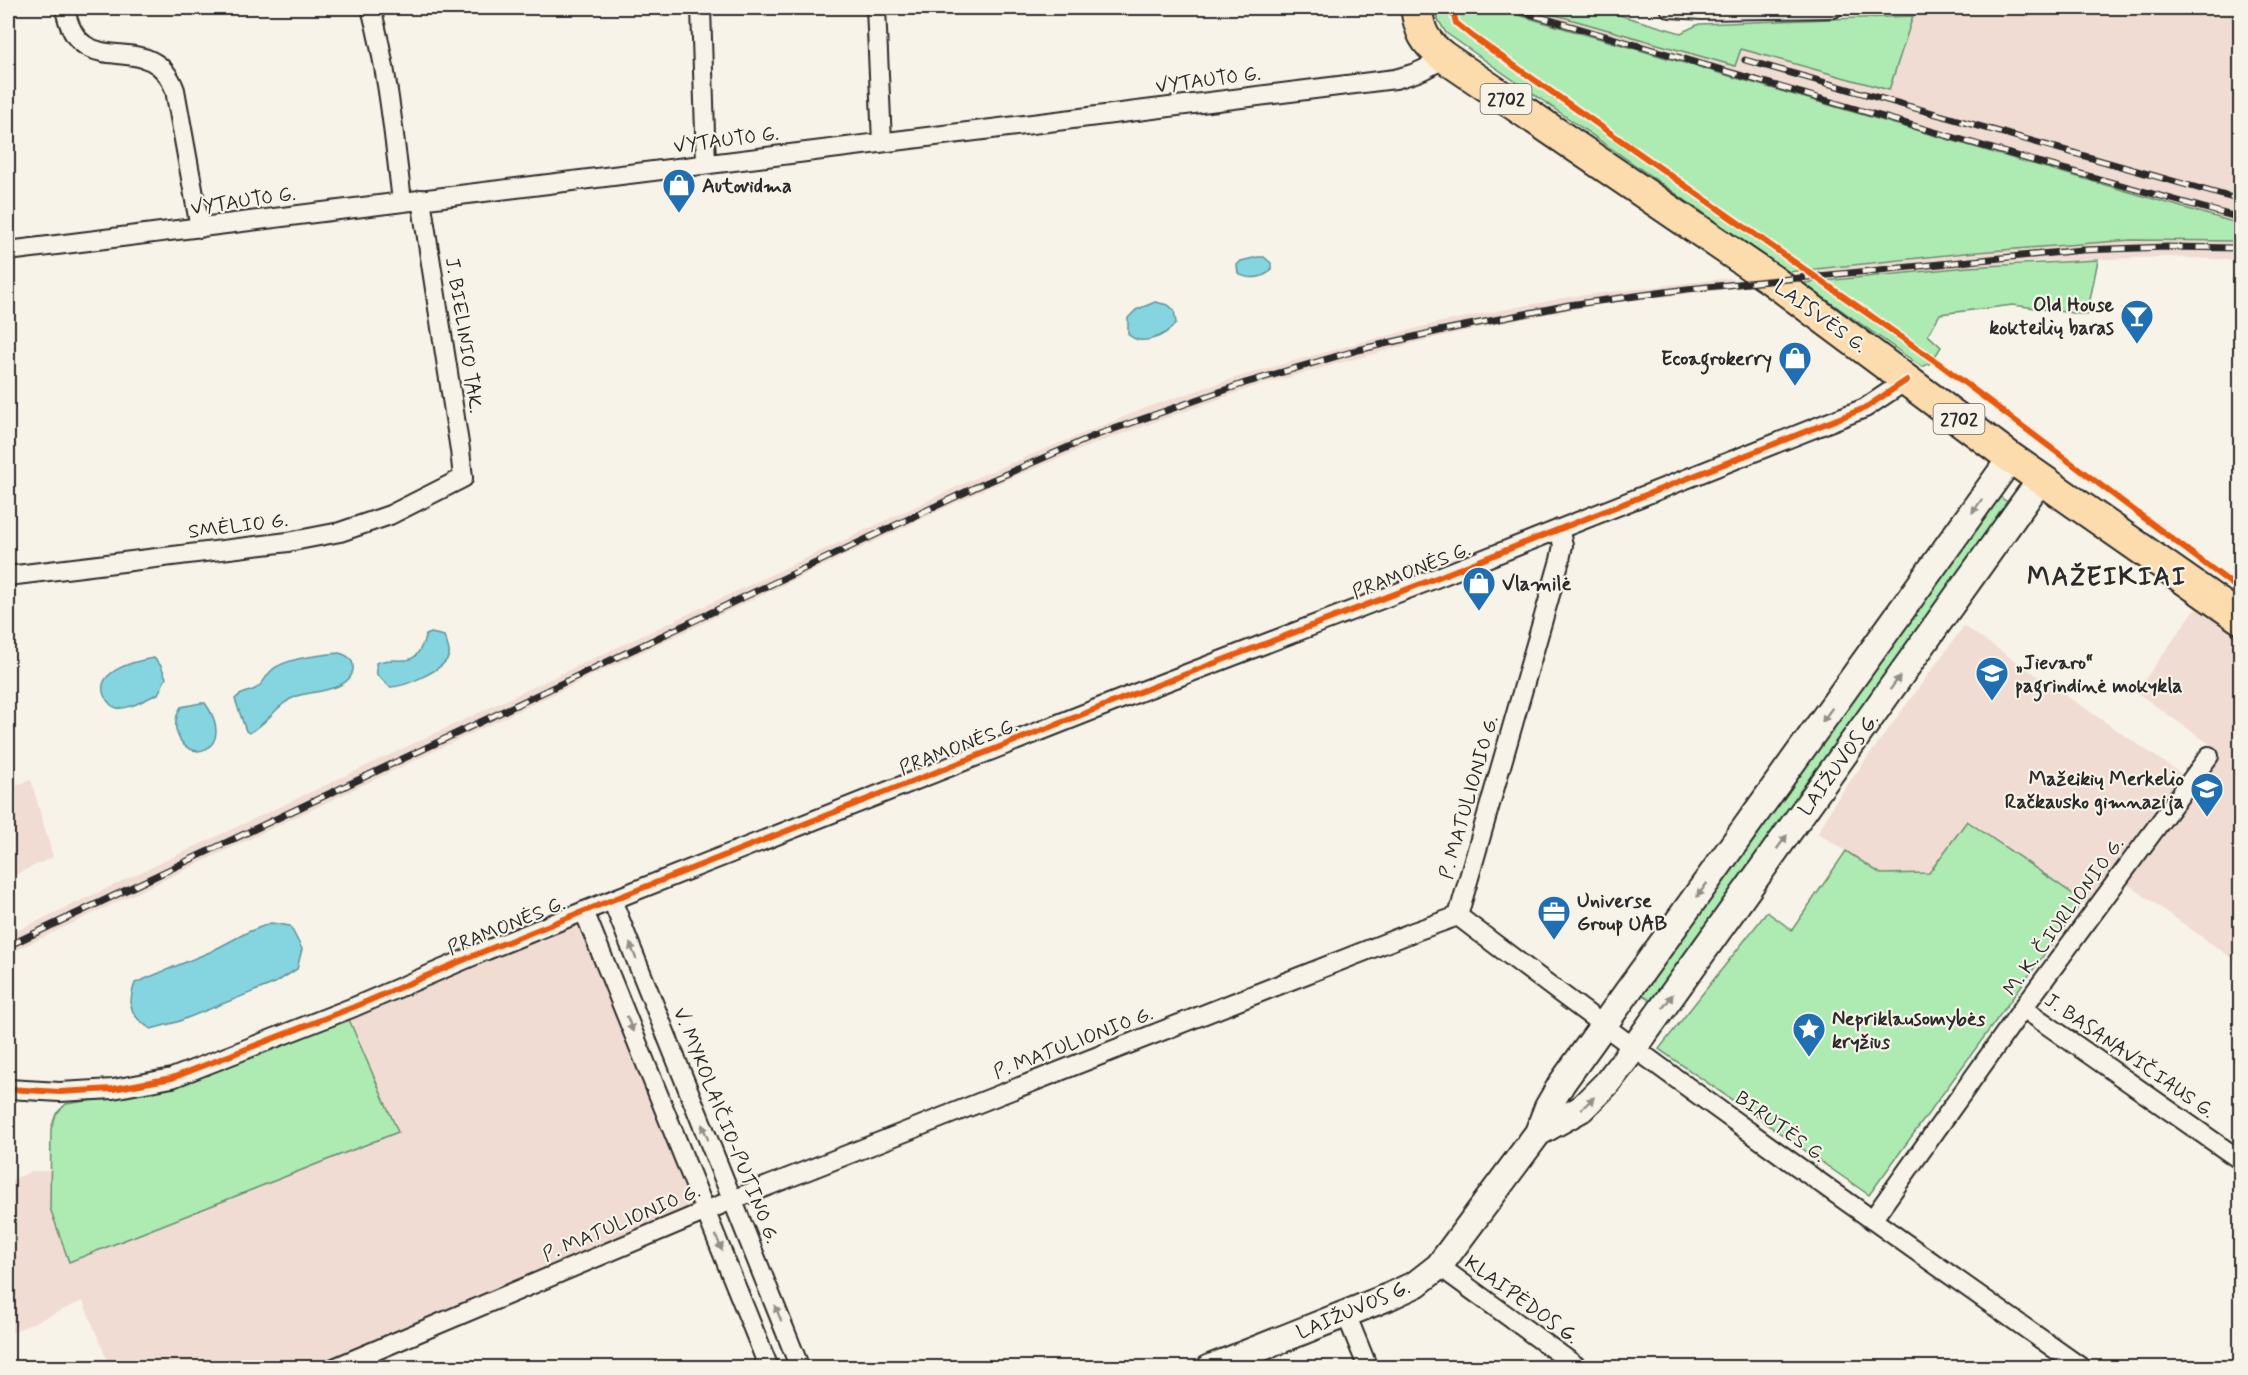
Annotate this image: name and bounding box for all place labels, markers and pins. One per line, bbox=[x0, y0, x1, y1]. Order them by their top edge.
shop icon: Autovidma bbox=[661, 167, 697, 214]
place label: Autovidma bbox=[702, 173, 792, 200]
place label: Old House kokteilių baras bbox=[1989, 292, 2115, 342]
bar icon: Old House kokteilių baras bbox=[2119, 298, 2155, 345]
shop icon: Ecoagrokerry bbox=[1777, 340, 1813, 387]
place label: Ecoagrokerry bbox=[1661, 346, 1772, 375]
shop icon: Vlamilė bbox=[1461, 565, 1497, 612]
place label: Vlamilė bbox=[1502, 571, 1571, 598]
place label: „Jievaro“ pagrindinė mokykla bbox=[2015, 650, 2183, 702]
school or university icon: „Jievaro“ pagrindinė mokykla bbox=[1974, 655, 2010, 702]
place label: Mažeikių Merkelio Račkausko gimnazija bbox=[2005, 766, 2184, 816]
school or university icon: Mažeikių Merkelio Račkausko gimnazija bbox=[2189, 771, 2225, 818]
place label: Universe Group UAB bbox=[1577, 888, 1667, 938]
office icon: Universe Group UAB bbox=[1536, 894, 1572, 941]
place label: Nepriklausomybės kryžius bbox=[1832, 1006, 1985, 1056]
place icon: Nepriklausomybės kryžius bbox=[1791, 1011, 1827, 1058]

